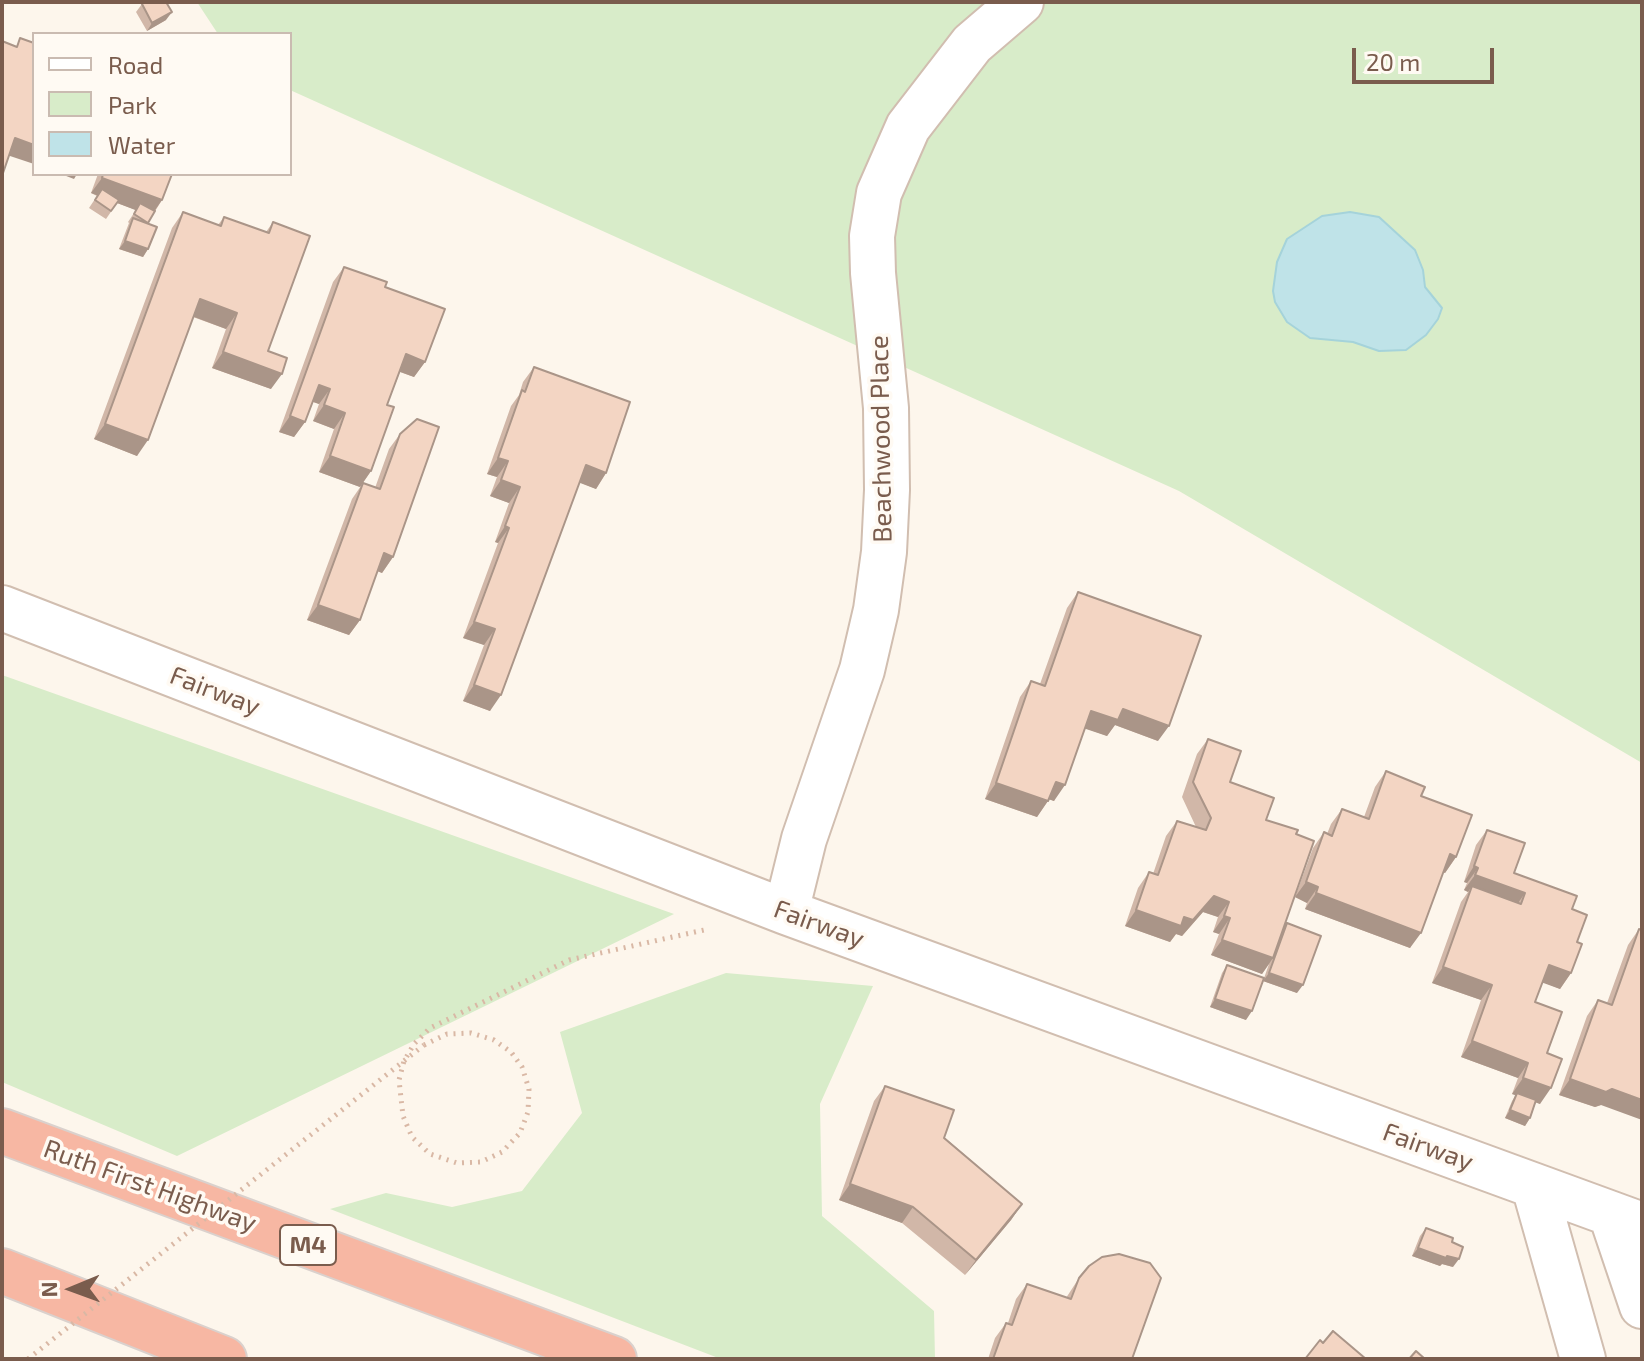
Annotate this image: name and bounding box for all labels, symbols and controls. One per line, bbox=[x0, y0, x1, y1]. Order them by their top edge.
legend bbox=[32, 32, 292, 176]
scale bar bbox=[1356, 32, 1498, 82]
text: 20 m bbox=[1366, 47, 1420, 76]
text: Road bbox=[108, 50, 163, 79]
text: Park bbox=[108, 90, 157, 119]
text: Water bbox=[108, 130, 175, 159]
street label: Beachwood Place bbox=[864, 335, 898, 543]
street label: Fairway bbox=[166, 660, 264, 722]
street label: Fairway bbox=[770, 893, 868, 955]
street label: Fairway bbox=[1379, 1116, 1477, 1178]
street label: Ruth First Highway bbox=[39, 1133, 261, 1239]
road number: M4 bbox=[280, 1225, 336, 1265]
north arrow bbox=[32, 1249, 112, 1329]
text: N bbox=[35, 1281, 61, 1298]

